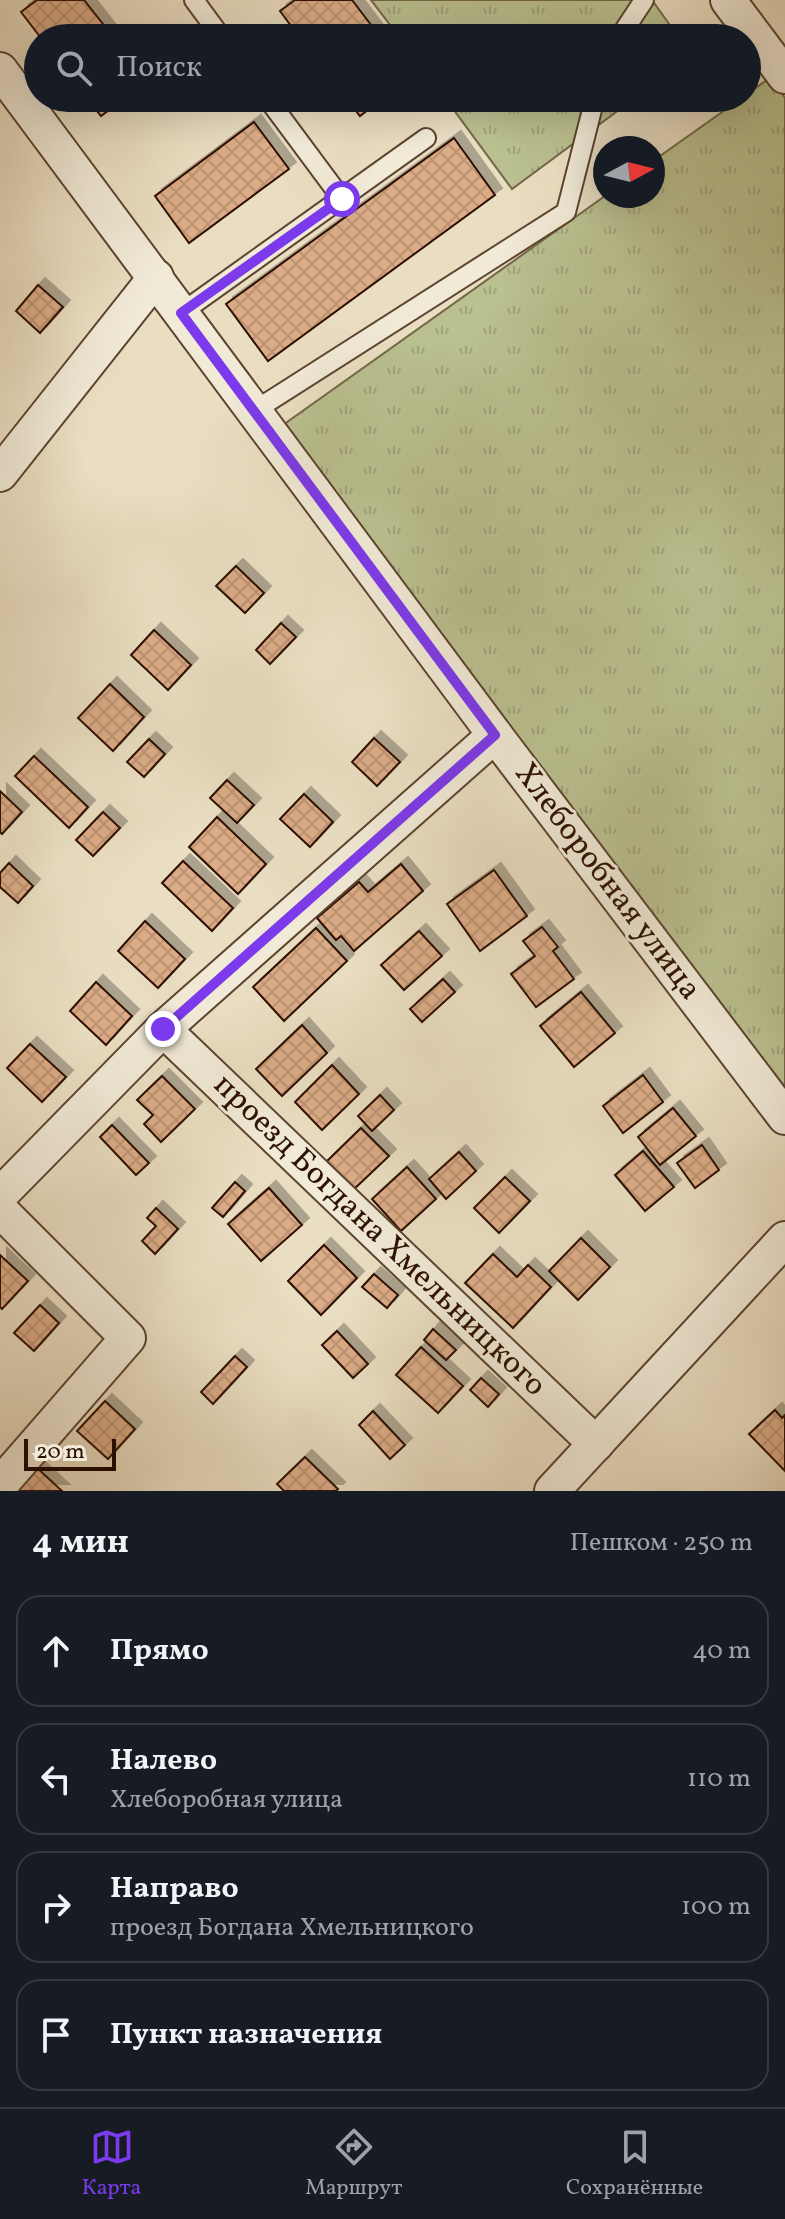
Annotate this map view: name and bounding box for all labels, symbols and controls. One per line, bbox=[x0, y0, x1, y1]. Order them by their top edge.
search box bbox=[24, 24, 761, 112]
icon: search bbox=[52, 46, 96, 90]
text: Поиск bbox=[116, 47, 202, 89]
north arrow bbox=[593, 136, 665, 208]
route start bbox=[324, 181, 360, 217]
street label: Хлеборобная улица bbox=[503, 754, 711, 1010]
route end bbox=[145, 1011, 181, 1047]
street label: проезд Богдана Хмельницкого bbox=[203, 1065, 555, 1407]
scale bar bbox=[24, 1435, 116, 1471]
text: 20 m bbox=[36, 1437, 85, 1468]
text: 4 мин bbox=[32, 1520, 129, 1567]
text: Пешком · 250 m bbox=[570, 1525, 753, 1561]
icon: ahead bbox=[34, 1629, 78, 1673]
text: Прямо bbox=[110, 1630, 209, 1672]
text: 40 m bbox=[692, 1633, 751, 1669]
text: Налево bbox=[110, 1740, 217, 1782]
icon: left bbox=[34, 1757, 78, 1801]
text: 110 m bbox=[687, 1761, 751, 1797]
text: Хлеборобная улица bbox=[110, 1782, 343, 1818]
text: Направо bbox=[110, 1868, 239, 1910]
icon: right bbox=[34, 1885, 78, 1929]
text: 100 m bbox=[681, 1889, 751, 1925]
text: проезд Богдана Хмельницкого bbox=[110, 1910, 474, 1946]
icon: arrive bbox=[34, 2013, 78, 2057]
text: Пункт назначения bbox=[110, 2014, 382, 2056]
tab: Карта bbox=[82, 2125, 142, 2204]
tab: Маршрут bbox=[305, 2125, 402, 2204]
tab: Сохранённые bbox=[566, 2125, 703, 2204]

